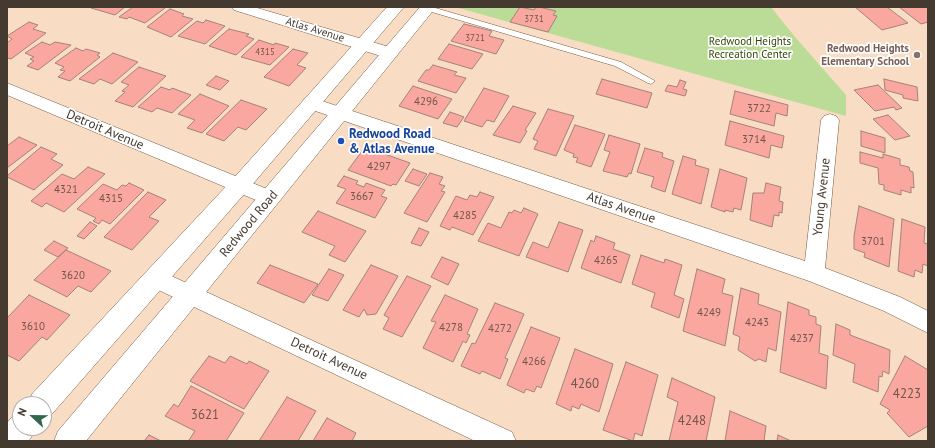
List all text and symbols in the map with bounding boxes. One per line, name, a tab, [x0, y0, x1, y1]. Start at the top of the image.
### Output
house number: 3731	[524, 14, 544, 24]
street label: Atlas Avenue	[284, 15, 346, 45]
house number: 3721	[465, 33, 485, 43]
park label: Redwood Heights Recreation Center	[708, 35, 792, 61]
place label: Redwood Heights Elementary School	[821, 42, 909, 68]
house number: 4315	[255, 47, 275, 57]
marker: Redwood Heights Elementary School	[912, 50, 922, 60]
house number: 4296	[414, 95, 438, 109]
house number: 3722	[747, 102, 771, 116]
street label: Detroit Avenue	[64, 107, 146, 153]
place label: Redwood Road & Atlas Avenue	[349, 126, 435, 157]
house number: 3714	[742, 133, 766, 147]
marker: Redwood Road & Atlas Avenue	[336, 136, 346, 146]
street label: Young Avenue	[810, 157, 834, 237]
house number: 4297	[367, 160, 391, 174]
house number: 4321	[54, 183, 78, 197]
street label: Redwood Road	[217, 188, 281, 260]
street label: Atlas Avenue	[585, 189, 657, 227]
house number: 3667	[350, 190, 374, 204]
house number: 4315	[99, 192, 123, 206]
house number: 4285	[453, 209, 477, 223]
house number: 3701	[861, 235, 885, 249]
house number: 4265	[594, 254, 618, 268]
house number: 3620	[61, 269, 85, 283]
house number: 4249	[697, 306, 721, 320]
house number: 4243	[745, 316, 769, 330]
house number: 3610	[21, 320, 45, 334]
house number: 4278	[439, 321, 463, 335]
house number: 4272	[488, 322, 512, 336]
house number: 4237	[790, 332, 814, 346]
street label: Detroit Avenue	[288, 334, 370, 384]
house number: 4266	[522, 355, 546, 369]
house number: 4260	[571, 376, 599, 392]
house number: 4223	[893, 386, 921, 402]
north arrow	[12, 396, 52, 436]
text: N	[14, 406, 30, 418]
house number: 3621	[191, 407, 219, 423]
house number: 4248	[678, 413, 706, 429]

